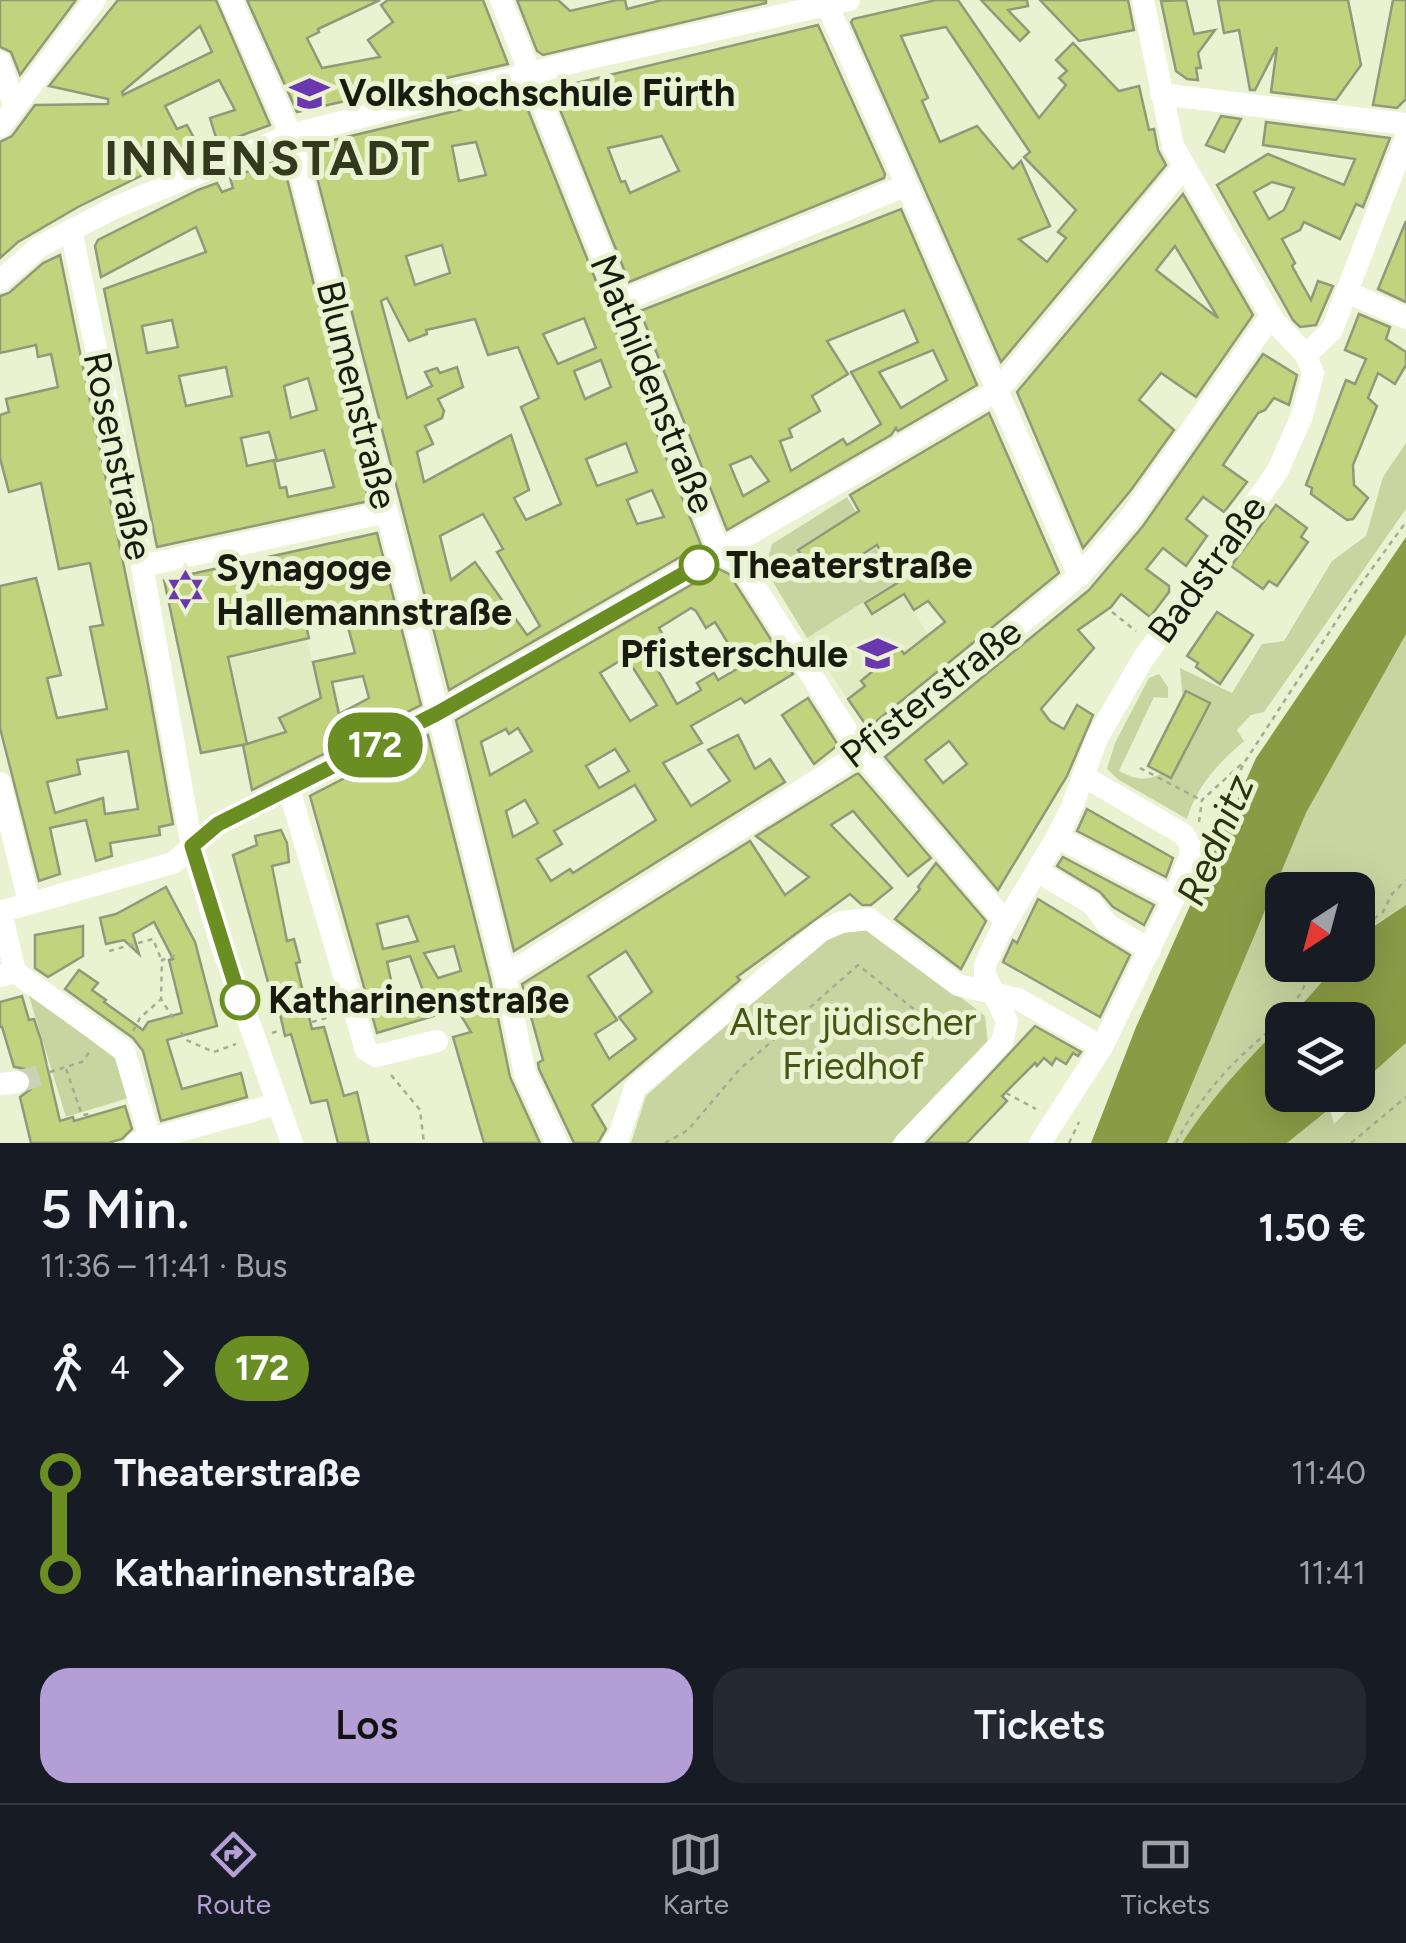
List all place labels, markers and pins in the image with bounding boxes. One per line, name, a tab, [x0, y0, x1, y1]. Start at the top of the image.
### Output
place label: Volkshochschule Fürth	[339, 70, 735, 116]
school or university icon: Volkshochschule Fürth	[288, 72, 330, 114]
place label: Theaterstraße	[726, 542, 973, 588]
place label: Synagoge Hallemannstraße	[216, 545, 512, 635]
marker: Theaterstraße	[680, 546, 718, 584]
synagogue icon: Synagoge Hallemannstraße	[165, 569, 207, 611]
place label: Pfisterschule	[620, 631, 848, 677]
school or university icon: Pfisterschule	[857, 633, 899, 675]
place label: Katharinenstraße	[268, 977, 569, 1023]
marker: Katharinenstraße	[221, 981, 259, 1019]

